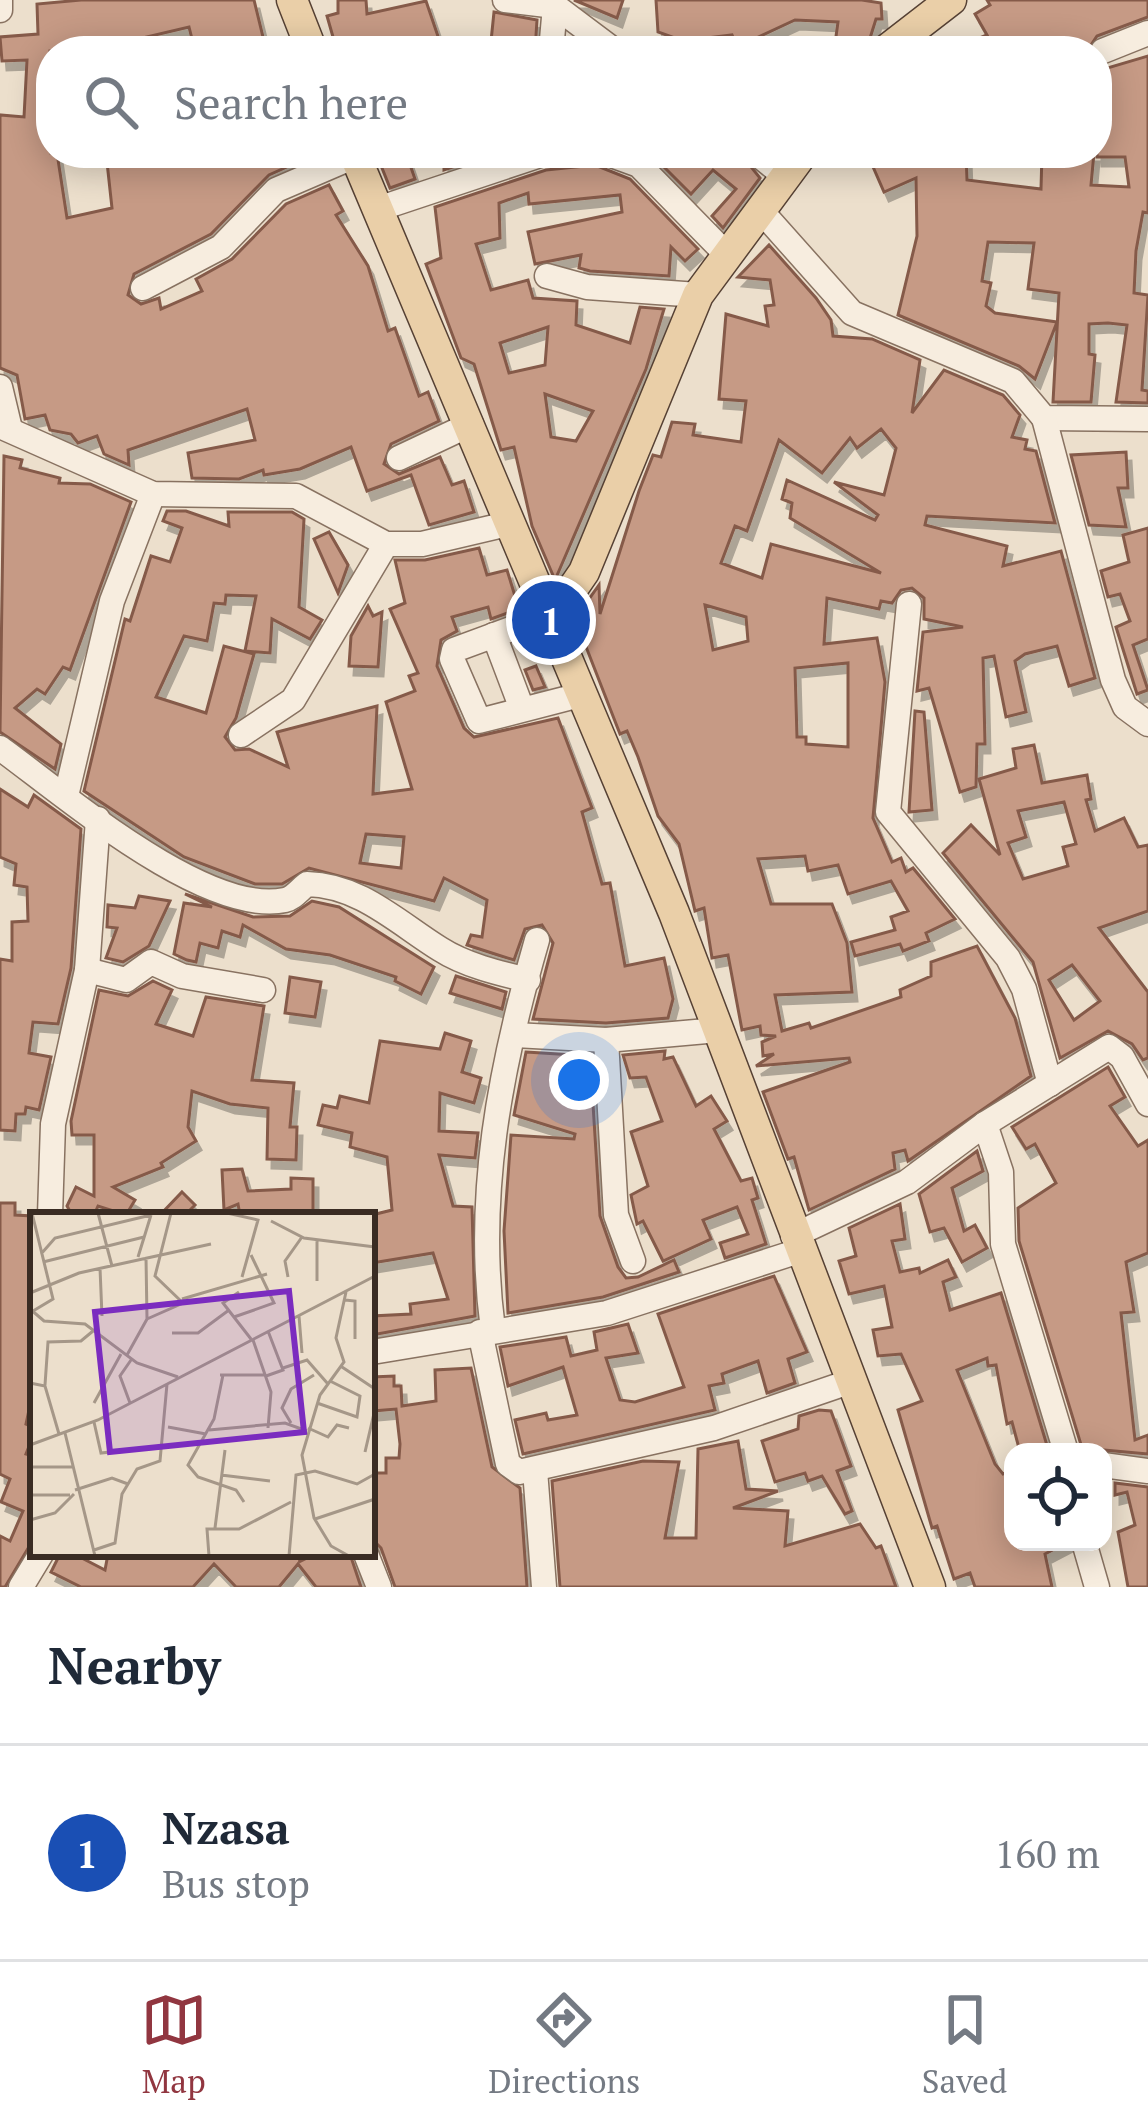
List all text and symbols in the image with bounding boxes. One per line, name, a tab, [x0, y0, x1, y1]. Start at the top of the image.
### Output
search box	[36, 36, 1112, 168]
icon: search	[78, 69, 144, 135]
text: Search here	[174, 72, 408, 132]
pin: 1	[512, 575, 590, 665]
your location	[549, 1050, 609, 1110]
inset map	[30, 1212, 375, 1557]
map controls	[1004, 1443, 1112, 1551]
button: locate	[1004, 1443, 1112, 1551]
text: Nearby	[48, 1631, 221, 1699]
text: Nzasa	[162, 1797, 290, 1857]
text: 1	[76, 1827, 98, 1879]
text: 160 m	[995, 1827, 1100, 1879]
text: Bus stop	[162, 1857, 310, 1909]
tab: Map	[141, 1987, 207, 2102]
tab: Directions	[488, 1987, 640, 2102]
tab: Saved	[922, 1987, 1007, 2102]

